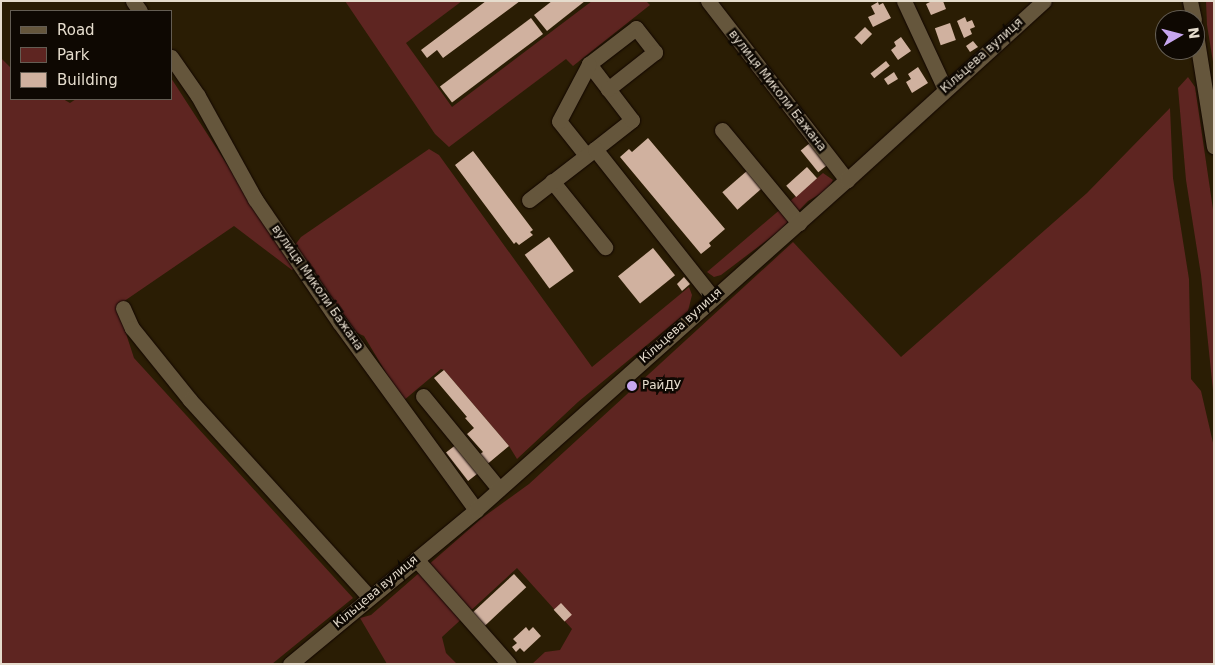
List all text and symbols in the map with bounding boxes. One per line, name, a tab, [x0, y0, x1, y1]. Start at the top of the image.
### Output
legend	[10, 10, 172, 100]
north arrow	[1155, 10, 1205, 60]
street label: Кільцева вулиця	[938, 15, 1026, 97]
text: Road	[57, 21, 95, 39]
text: N	[1185, 26, 1203, 40]
street label: вулиця Миколи Бажана	[725, 28, 829, 154]
text: Park	[57, 46, 89, 64]
text: Building	[57, 71, 118, 89]
street label: вулиця Миколи Бажана	[268, 223, 366, 353]
street label: Кільцева вулиця	[637, 285, 725, 367]
place label: РайДУ	[642, 379, 681, 393]
marker: РайДУ	[626, 380, 638, 392]
street label: Кільцева вулиця	[331, 553, 421, 631]

